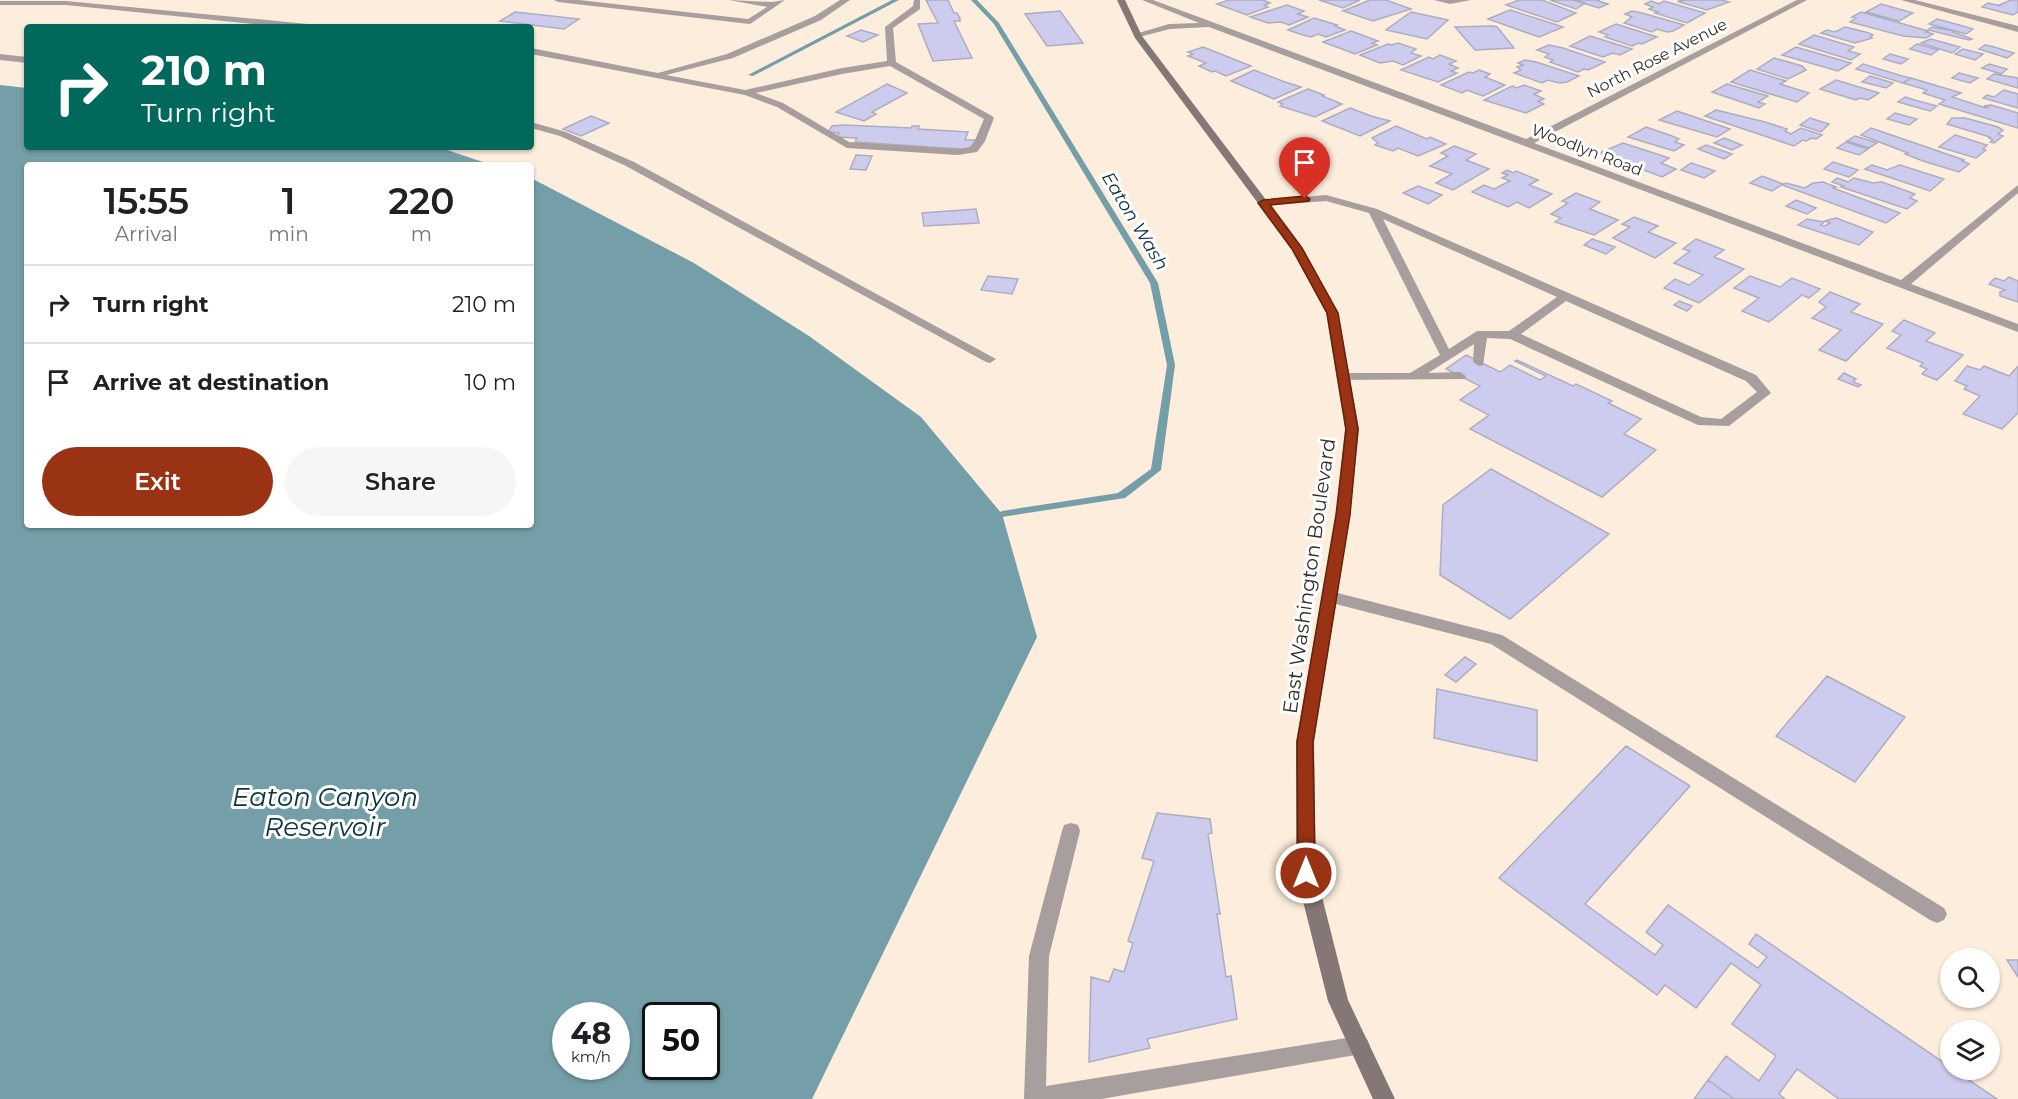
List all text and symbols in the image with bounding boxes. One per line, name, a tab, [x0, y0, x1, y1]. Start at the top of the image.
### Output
street label: North Rose Avenue	[1584, 14, 1730, 102]
text: 210 m	[141, 44, 267, 96]
icon: right	[42, 48, 120, 126]
text: Turn right	[141, 96, 276, 129]
street label: Woodlyn Road	[1529, 120, 1645, 180]
pin	[1279, 137, 1330, 199]
icon: arrive	[1288, 146, 1321, 179]
water label: Eaton Wash	[1097, 168, 1173, 274]
text: 15:55	[104, 179, 189, 223]
text: 1	[282, 179, 295, 223]
text: 220	[388, 179, 454, 223]
text: Arrival	[115, 222, 178, 246]
text: min	[269, 222, 309, 246]
text: m	[411, 222, 432, 246]
icon: right	[42, 288, 75, 321]
text: Turn right	[93, 291, 208, 318]
text: 210 m	[452, 291, 516, 318]
icon: arrive	[42, 366, 75, 399]
text: Arrive at destination	[93, 369, 329, 396]
text: 10 m	[464, 369, 516, 396]
street label: East Washington Boulevard	[1278, 437, 1340, 715]
button: Exit	[42, 447, 273, 516]
button: Share	[285, 447, 516, 516]
water label: Eaton Canyon Reservoir	[232, 781, 418, 843]
position arrow	[1274, 841, 1338, 905]
map controls	[1940, 948, 2000, 1080]
button: search	[1940, 948, 2000, 1008]
speed limit sign: 50	[642, 1002, 720, 1080]
text: 48	[571, 1015, 611, 1052]
button: layers	[1940, 1020, 2000, 1080]
text: km/h	[571, 1047, 611, 1066]

